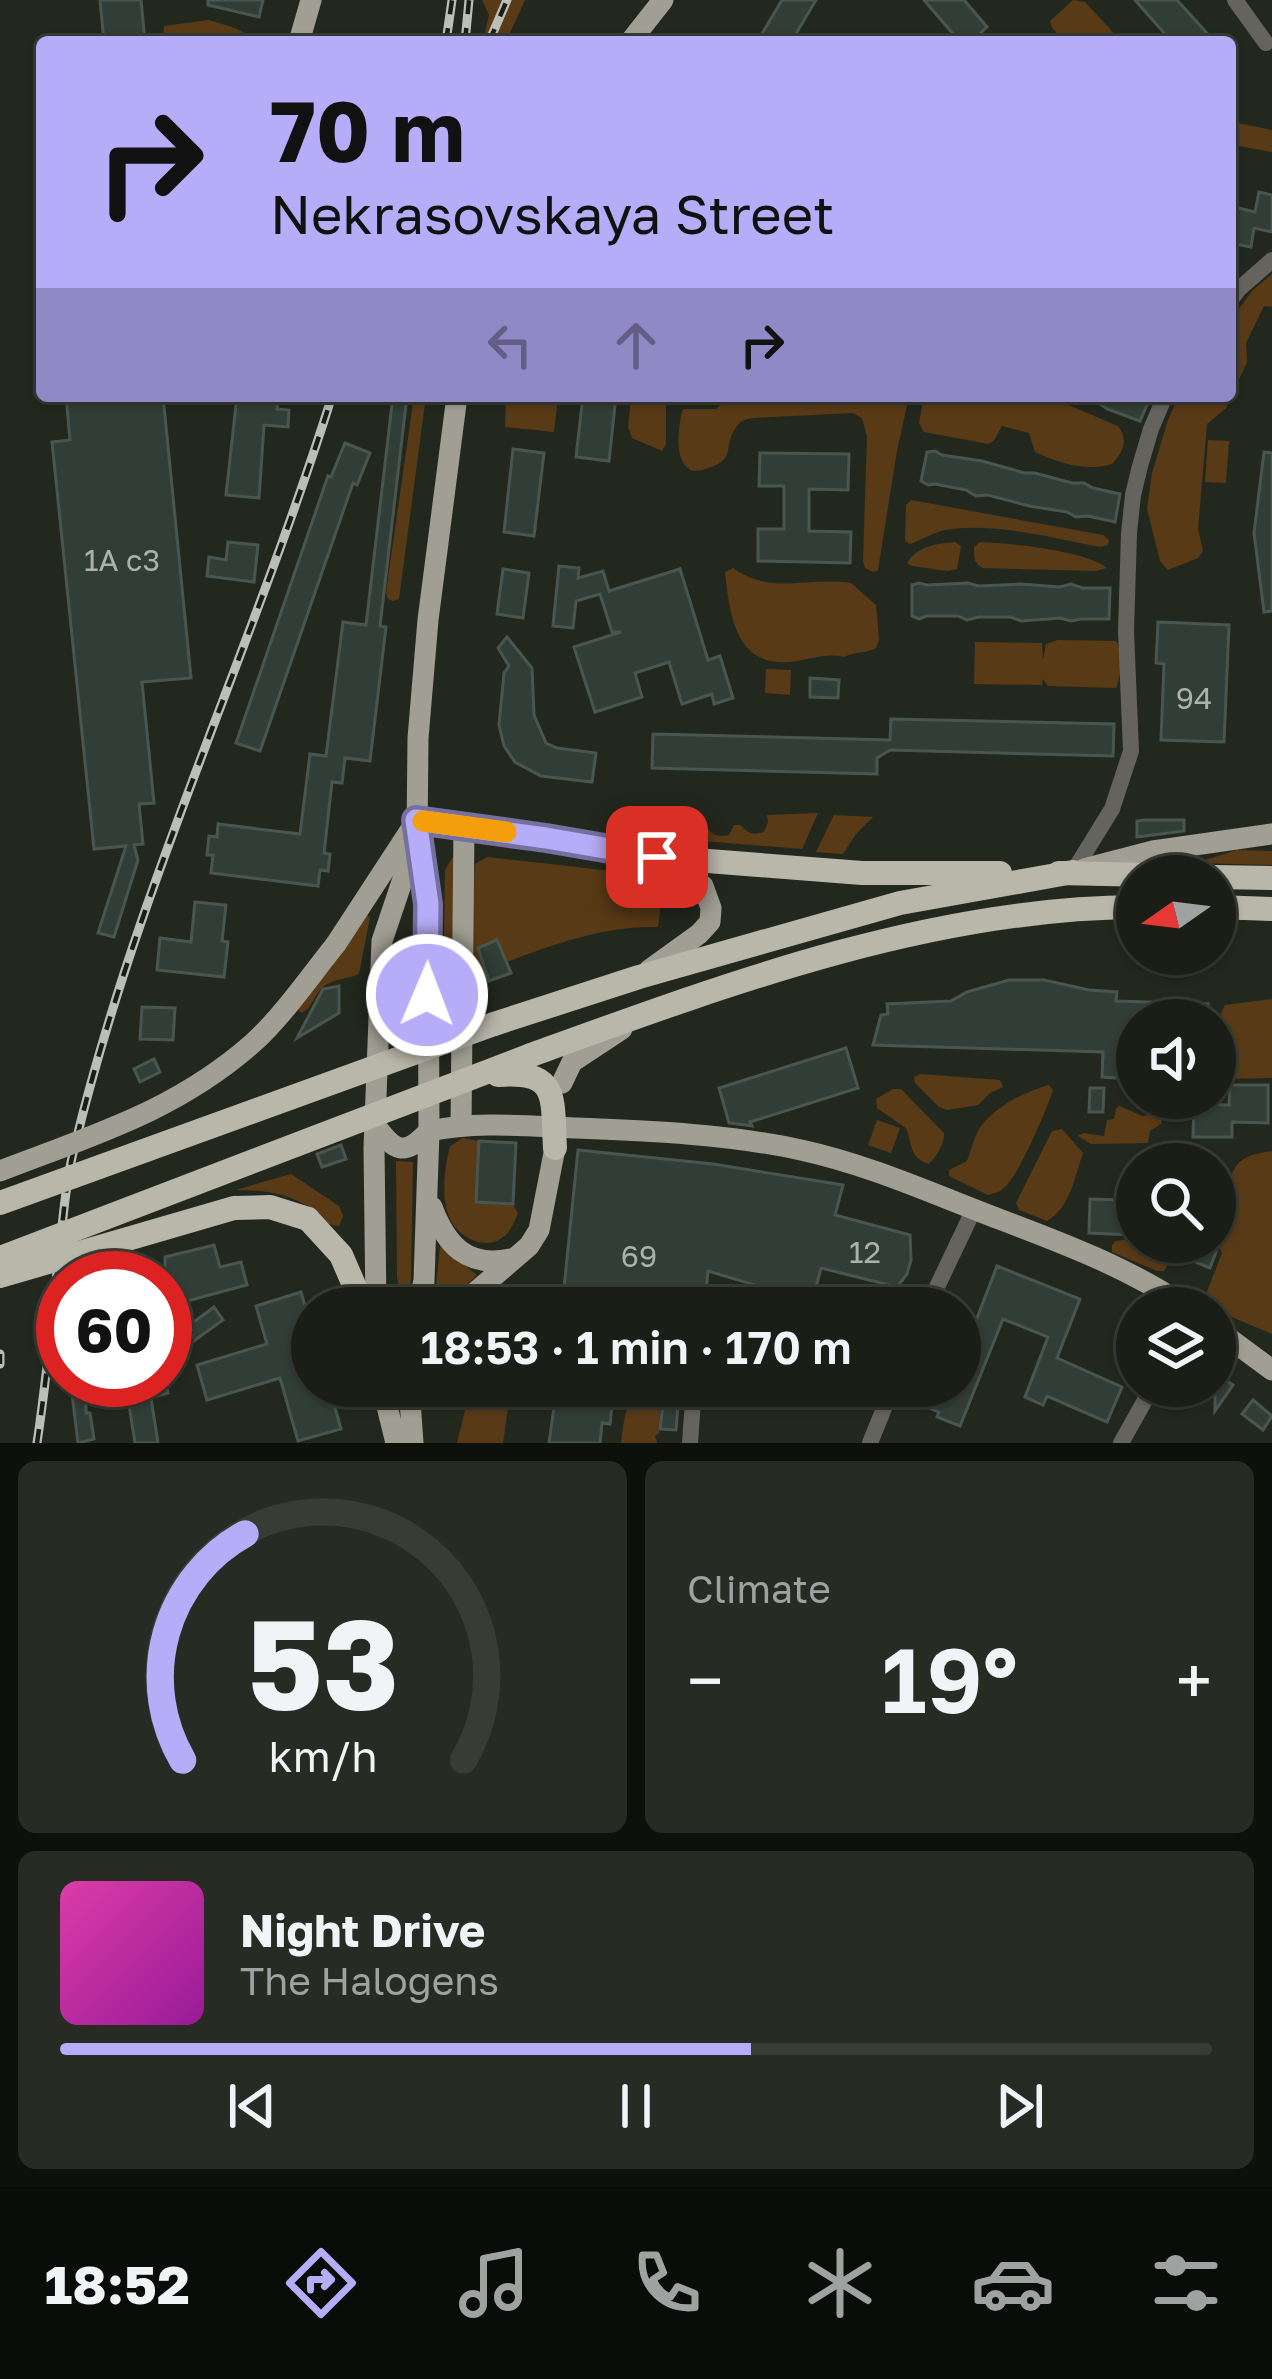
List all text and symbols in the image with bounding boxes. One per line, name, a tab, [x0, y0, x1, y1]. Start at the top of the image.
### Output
text: 70 m	[270, 80, 465, 180]
icon: right	[72, 84, 228, 240]
text: Nekrasovskaya Street	[270, 181, 835, 246]
icon: left	[477, 312, 543, 378]
icon: ahead	[603, 312, 669, 378]
icon: right	[729, 312, 795, 378]
house number: 1А с3	[84, 542, 160, 578]
house number: 94	[1176, 680, 1212, 716]
pin	[606, 806, 708, 908]
icon: arrive	[624, 824, 690, 890]
north arrow	[1116, 855, 1236, 975]
map controls	[1116, 855, 1236, 1407]
position arrow	[364, 932, 490, 1058]
button: sound	[1116, 999, 1236, 1119]
button: search	[1116, 1143, 1236, 1263]
house number: 12	[849, 1234, 881, 1270]
house number: 69	[621, 1238, 657, 1274]
speed limit sign: 60	[36, 1251, 192, 1407]
button: layers	[1116, 1287, 1236, 1407]
text: 18:53 · 1 min · 170 m	[420, 1320, 852, 1374]
text: Climate	[687, 1565, 831, 1612]
text: 53	[246, 1587, 399, 1736]
text: 19°	[881, 1625, 1018, 1733]
text: −	[687, 1640, 723, 1720]
text: +	[1176, 1640, 1212, 1720]
text: km/h	[268, 1730, 377, 1781]
text: Night Drive	[240, 1903, 485, 1957]
text: The Halogens	[240, 1957, 499, 2004]
icon: previous	[219, 2073, 285, 2139]
icon: pause	[603, 2073, 669, 2139]
icon: next	[987, 2073, 1053, 2139]
icon: directions	[279, 2241, 363, 2325]
icon: music	[452, 2241, 536, 2325]
icon: phone	[625, 2241, 709, 2325]
icon: climate	[798, 2241, 882, 2325]
icon: car	[971, 2241, 1055, 2325]
icon: filters	[1144, 2241, 1228, 2325]
text: 18:52	[44, 2251, 190, 2316]

